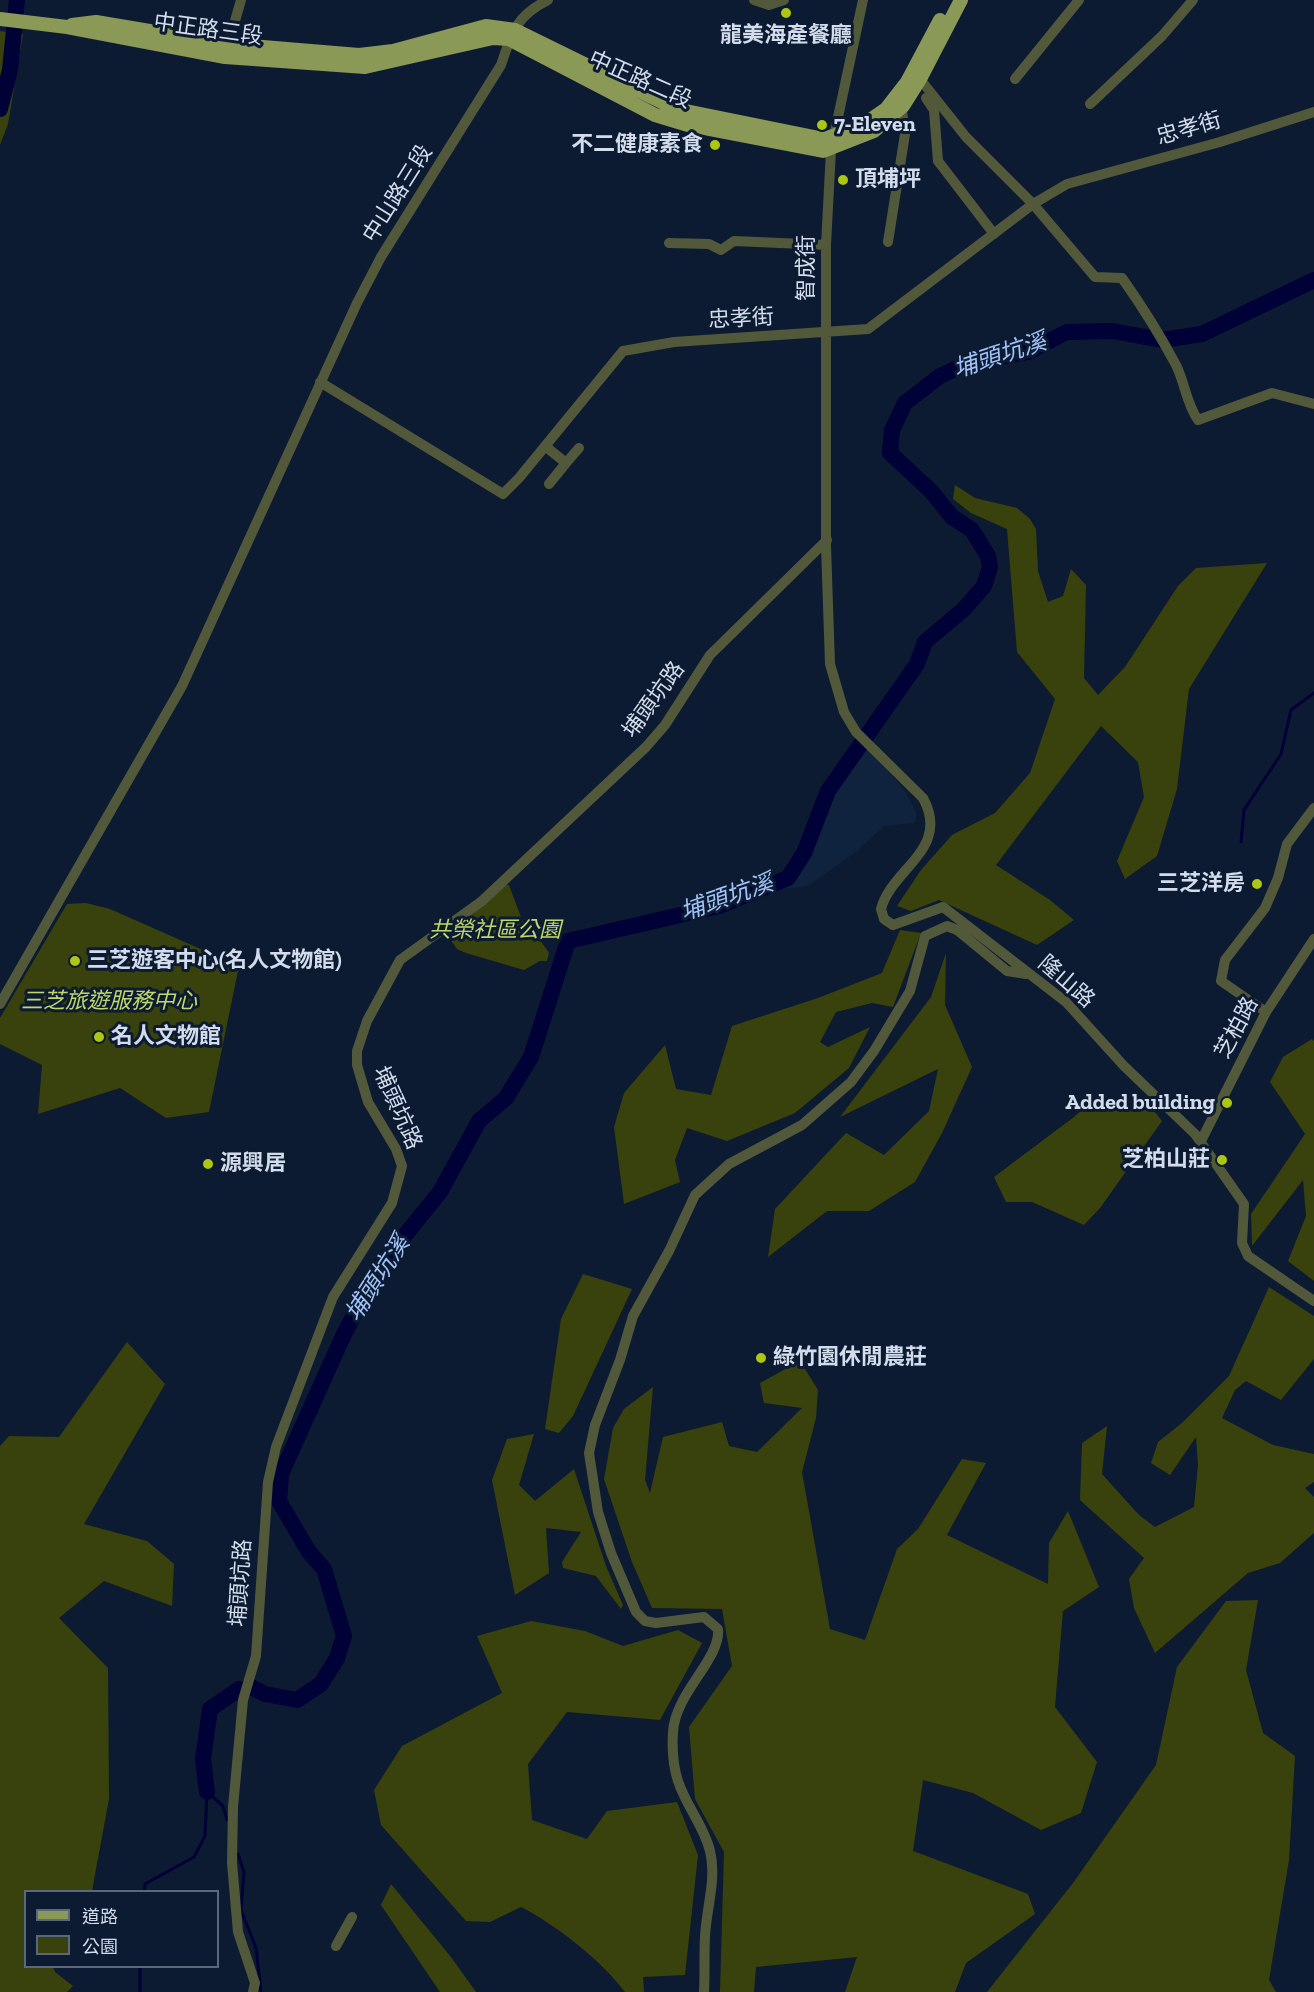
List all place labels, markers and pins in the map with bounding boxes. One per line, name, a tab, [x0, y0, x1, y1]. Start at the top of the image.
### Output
marker: 龍美海產餐廳	[779, 6, 793, 20]
place label: 龍美海產餐廳	[720, 23, 852, 49]
place label: 7-Eleven	[834, 112, 916, 138]
marker: 7-Eleven	[815, 118, 829, 132]
place label: 不二健康素食	[571, 132, 703, 158]
marker: 不二健康素食	[708, 138, 722, 152]
place label: 頂埔坪	[855, 167, 921, 193]
marker: 頂埔坪	[836, 173, 850, 187]
place label: 三芝洋房	[1157, 871, 1245, 897]
marker: 三芝洋房	[1250, 877, 1264, 891]
place label: 三芝遊客中心(名人文物館)	[87, 948, 342, 974]
marker: 三芝遊客中心(名人文物館)	[68, 954, 82, 968]
place label: 名人文物館	[111, 1024, 221, 1050]
marker: 名人文物館	[92, 1030, 106, 1044]
place label: Added building	[1065, 1090, 1215, 1116]
marker: Added building	[1220, 1096, 1234, 1110]
place label: 芝柏山莊	[1122, 1147, 1210, 1173]
place label: 源興居	[220, 1151, 286, 1177]
marker: 芝柏山莊	[1215, 1153, 1229, 1167]
marker: 源興居	[201, 1157, 215, 1171]
place label: 綠竹園休閒農莊	[773, 1345, 927, 1371]
marker: 綠竹園休閒農莊	[754, 1351, 768, 1365]

